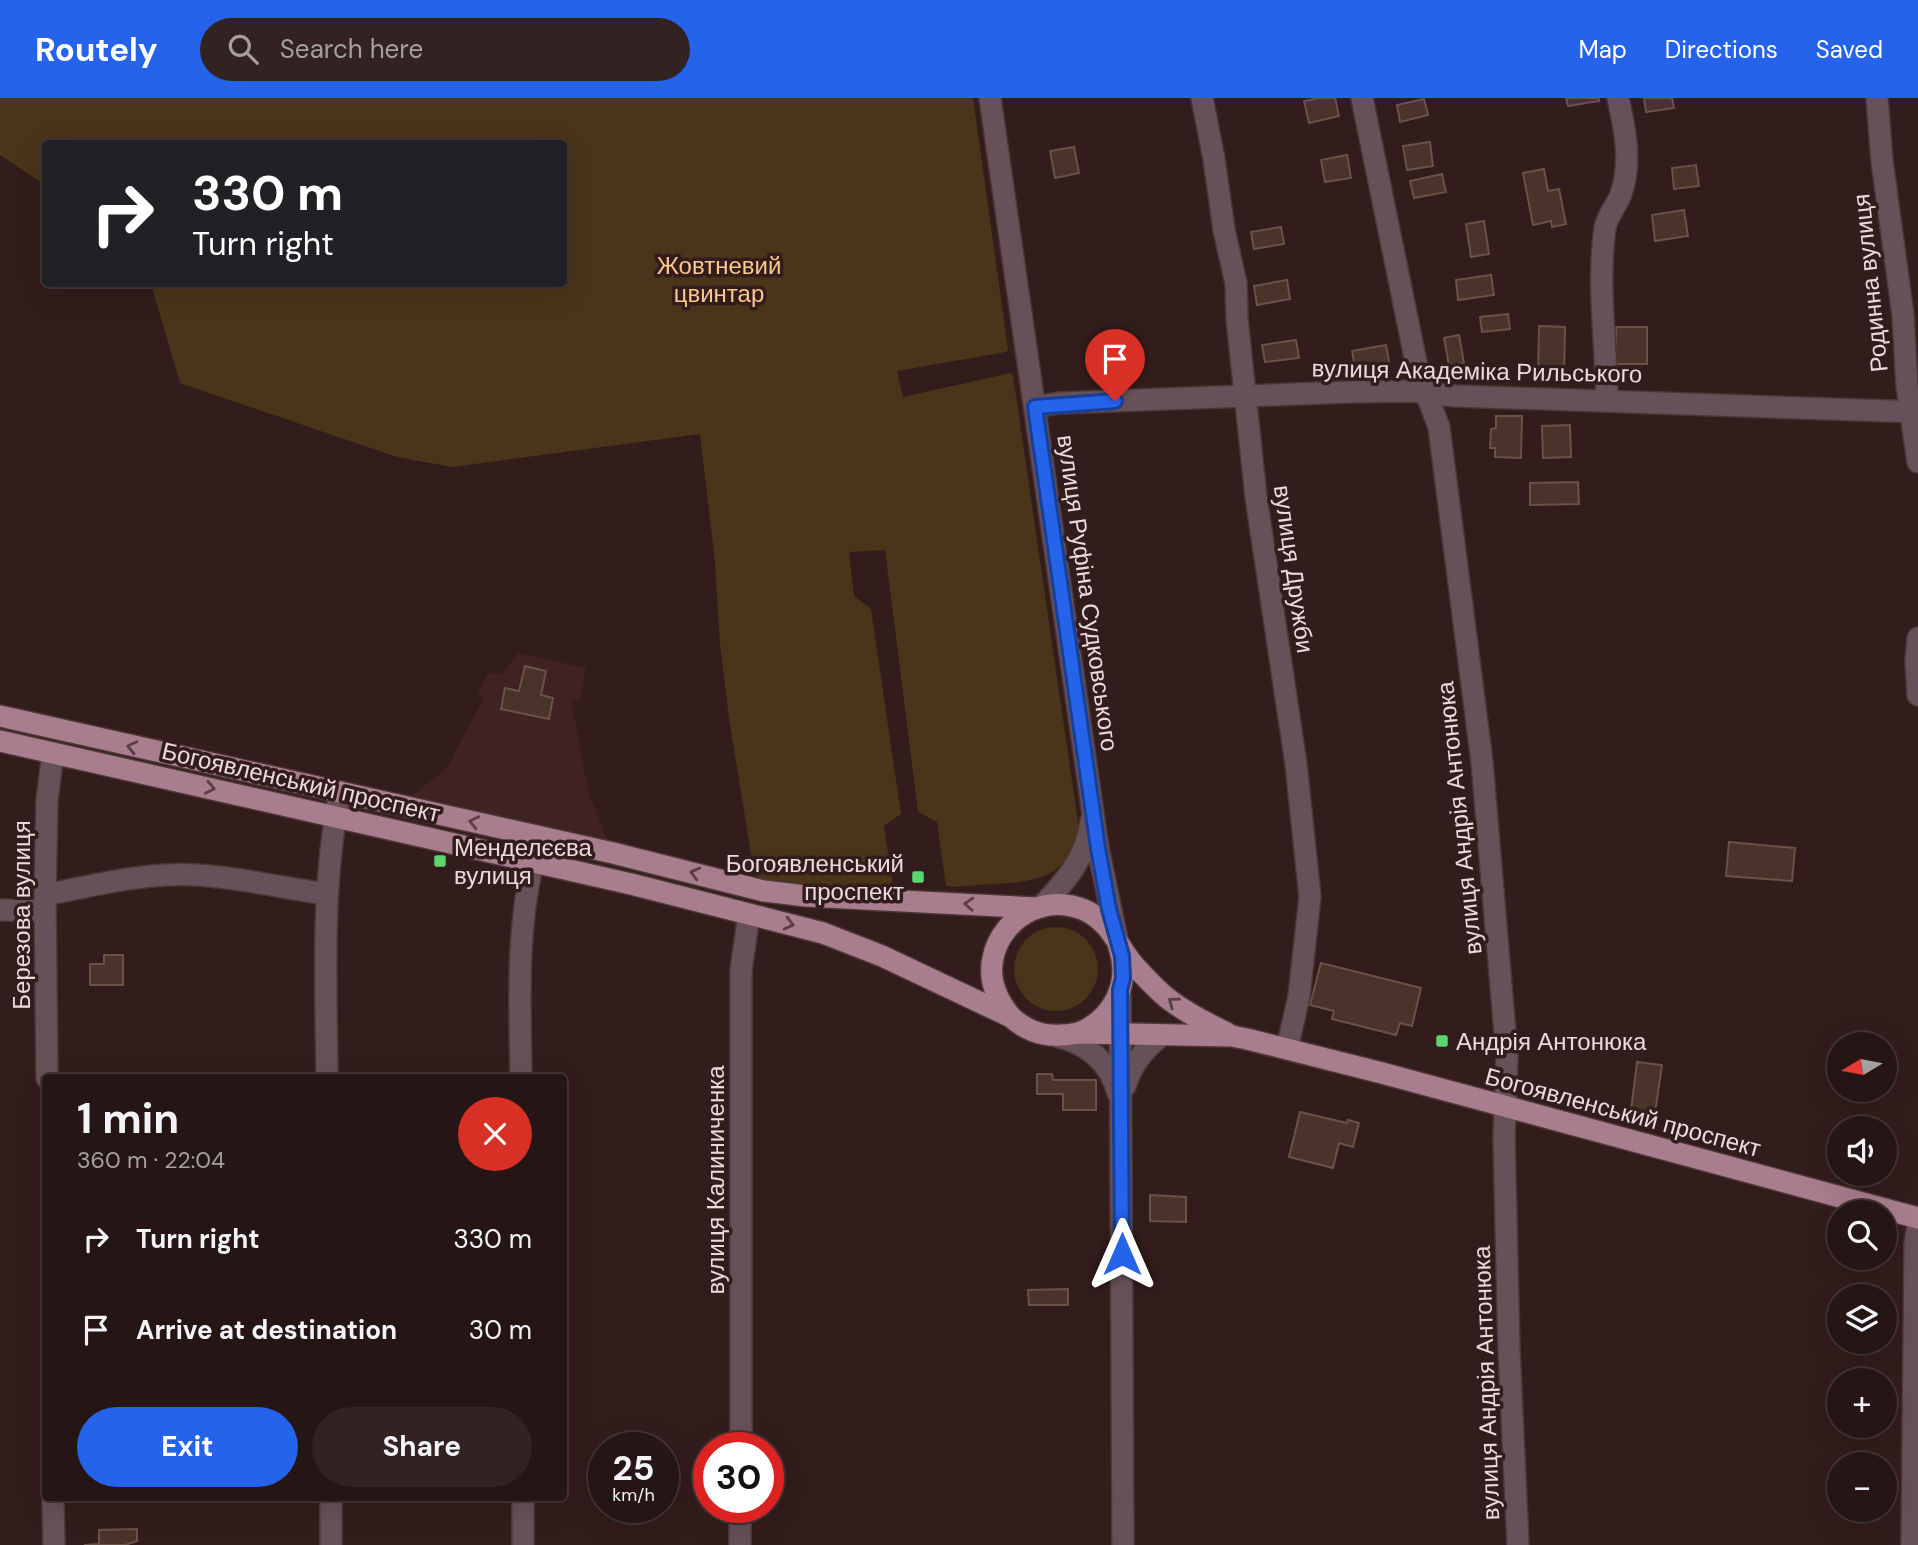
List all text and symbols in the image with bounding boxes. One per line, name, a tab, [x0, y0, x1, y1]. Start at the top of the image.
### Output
search box	[200, 18, 690, 81]
text: Routely	[35, 28, 158, 71]
icon: search	[224, 30, 262, 68]
text: Search here	[280, 32, 423, 66]
text: Map	[1579, 34, 1627, 65]
text: Directions	[1665, 34, 1778, 65]
text: Saved	[1816, 34, 1883, 65]
text: 330 m	[192, 161, 343, 225]
icon: right	[77, 168, 168, 259]
street label: Родинна вулиця	[1845, 192, 1895, 374]
text: Turn right	[192, 223, 334, 265]
park label: Жовтневий цвинтар	[657, 250, 781, 309]
pin	[1085, 329, 1145, 401]
icon: arrive	[1096, 340, 1134, 378]
street label: вулиця Академіка Рильського	[1311, 353, 1643, 389]
street label: вулиця Руфіна Судковського	[1050, 433, 1126, 753]
street label: вулиця Дружби	[1267, 483, 1321, 655]
street label: вулиця Андрія Антонюка	[1429, 679, 1489, 956]
street label: Богоявленський проспект	[159, 735, 443, 829]
one-way arrow	[126, 740, 138, 755]
one-way arrow	[204, 780, 216, 795]
one-way arrow	[468, 816, 480, 831]
street label: Березова вулиця	[6, 820, 37, 1010]
place label: Менделєєва вулиця	[454, 832, 592, 891]
place label: Богоявленський проспект	[726, 848, 904, 907]
marker: Менделєєва вулиця	[432, 853, 448, 869]
one-way arrow	[690, 867, 702, 882]
marker: Богоявленський проспект	[910, 869, 926, 885]
one-way arrow	[964, 896, 975, 911]
one-way arrow	[783, 916, 795, 930]
one-way arrow	[1168, 997, 1181, 1010]
place label: Андрія Антонюка	[1456, 1026, 1647, 1057]
north arrow	[1827, 1032, 1897, 1102]
map controls	[1827, 1032, 1897, 1522]
marker: Андрія Антонюка	[1434, 1033, 1450, 1049]
street label: Богоявленський проспект	[1482, 1060, 1764, 1164]
street label: вулиця Калиниченка	[700, 1065, 731, 1295]
text: 1 min	[77, 1091, 179, 1146]
button: close	[458, 1097, 532, 1171]
button: sound	[1827, 1116, 1897, 1186]
text: 360 m · 22:04	[77, 1145, 225, 1175]
button: search	[1827, 1200, 1897, 1270]
position arrow	[1085, 1217, 1159, 1291]
icon: right	[77, 1220, 115, 1258]
text: Turn right	[136, 1222, 260, 1256]
text: 330 m	[453, 1222, 532, 1256]
street label: вулиця Андрія Антонюка	[1466, 1245, 1506, 1521]
button: layers	[1827, 1284, 1897, 1354]
icon: arrive	[77, 1311, 115, 1349]
text: Arrive at destination	[136, 1313, 397, 1347]
text: 30 m	[469, 1313, 532, 1347]
button: +	[1827, 1368, 1897, 1438]
button: Exit	[77, 1407, 298, 1487]
button: Share	[312, 1407, 532, 1487]
speed limit sign: 30	[693, 1432, 784, 1523]
text: 25	[613, 1445, 654, 1491]
button: −	[1827, 1452, 1897, 1522]
text: km/h	[612, 1483, 655, 1507]

